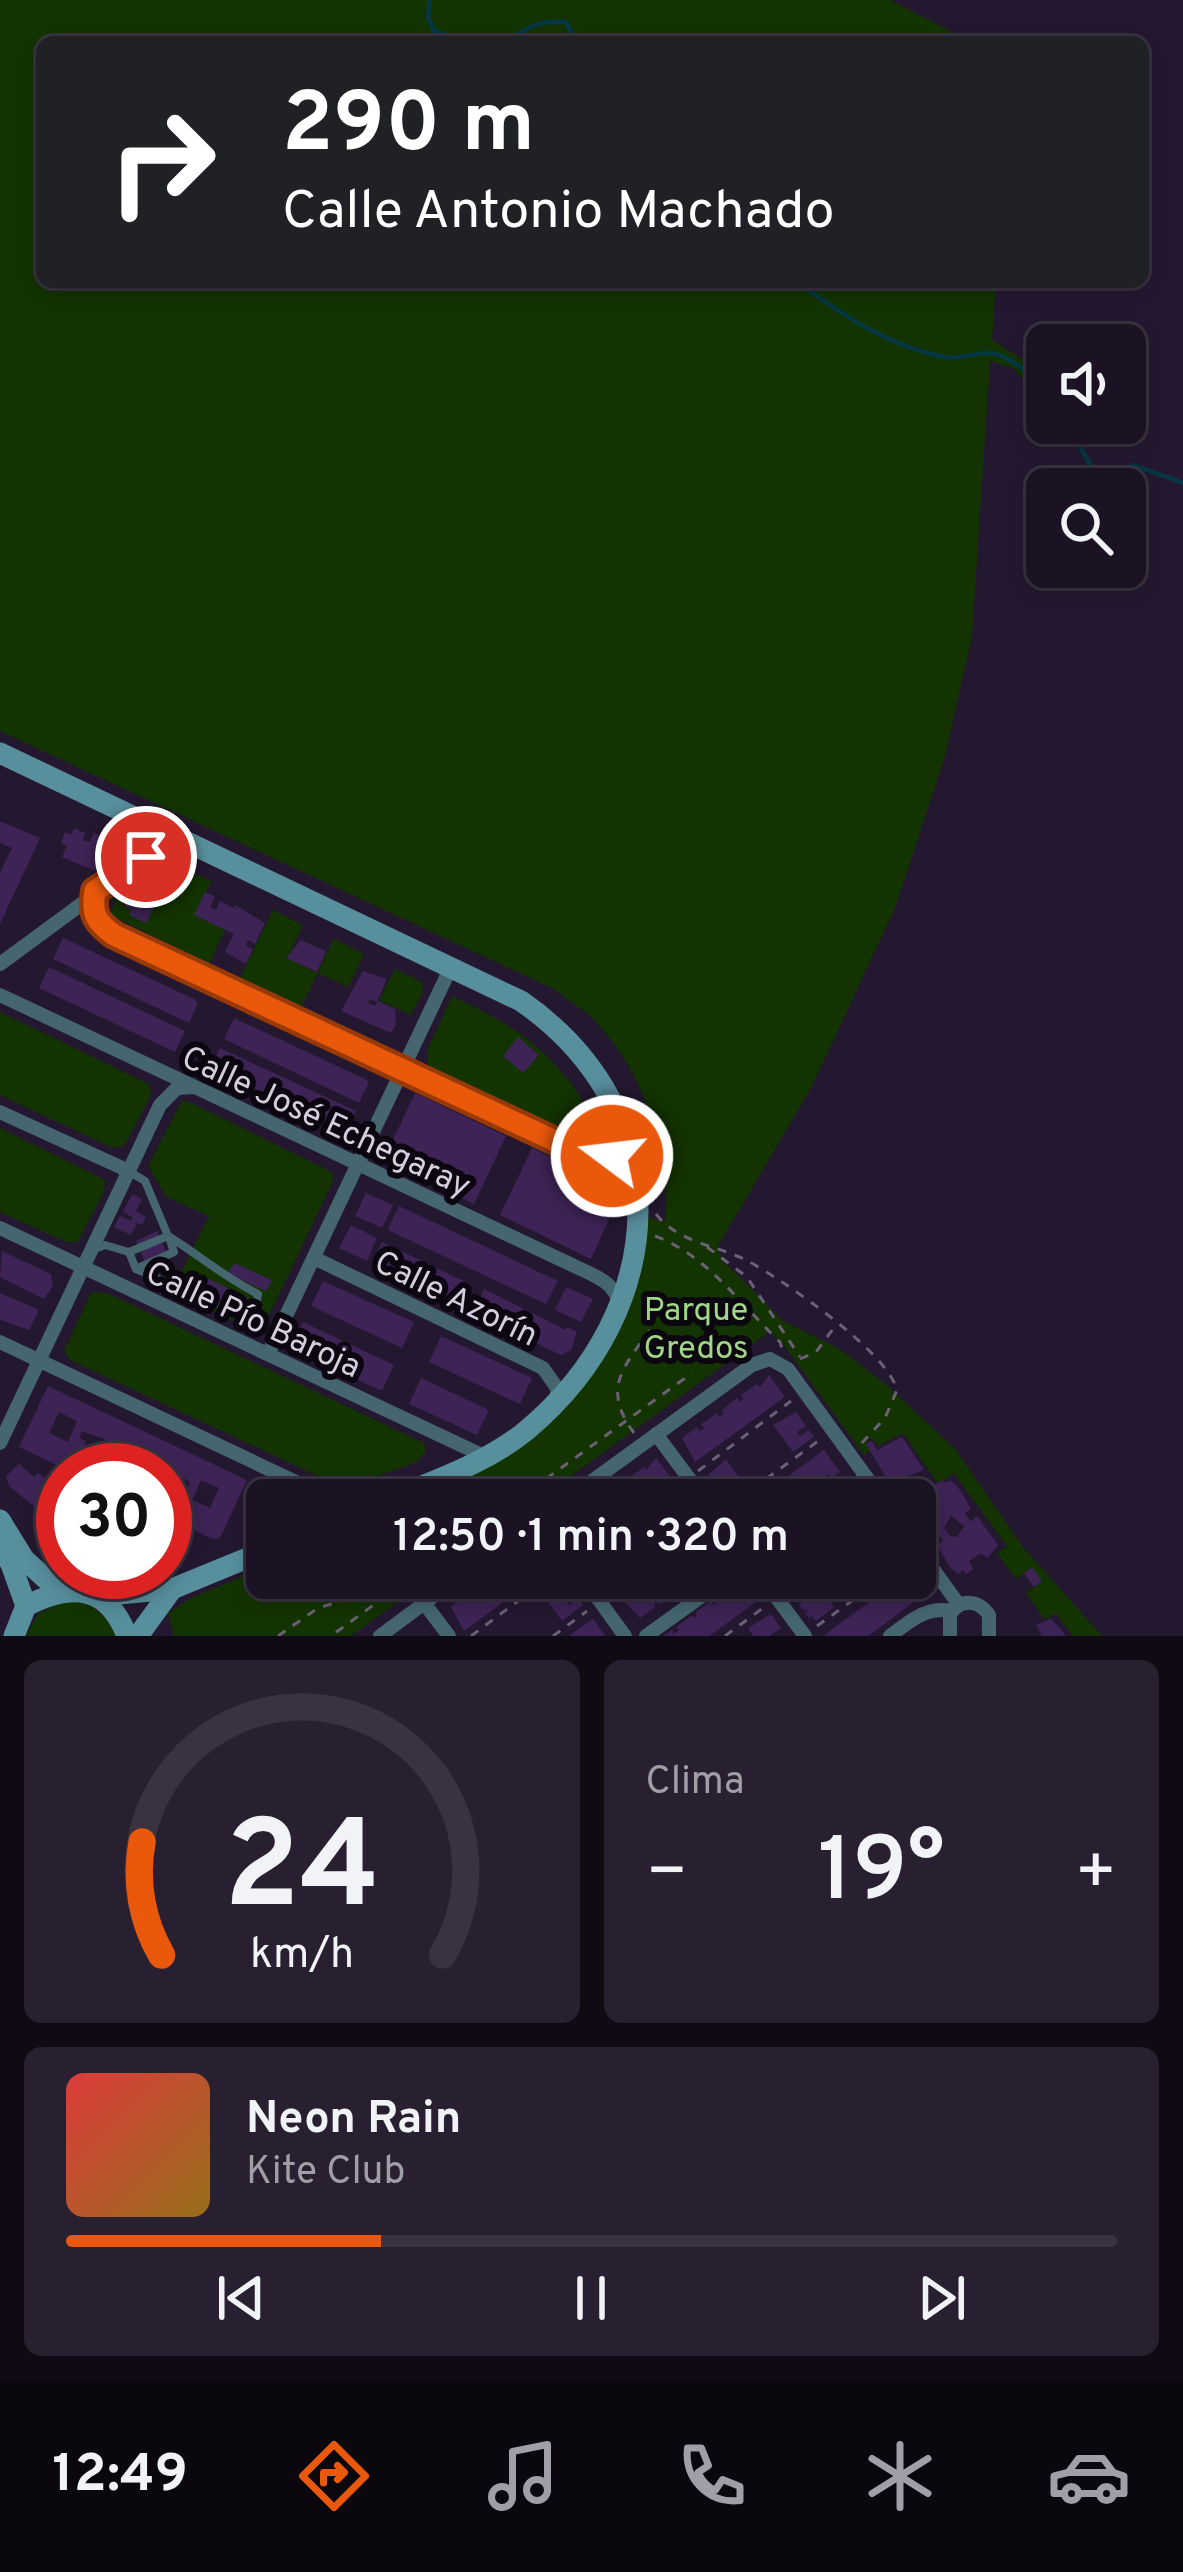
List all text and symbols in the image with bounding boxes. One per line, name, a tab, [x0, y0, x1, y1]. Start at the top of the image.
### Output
text: 290 m	[282, 75, 535, 181]
icon: right	[84, 84, 240, 240]
text: Calle Antonio Machado	[282, 179, 835, 248]
map controls	[1026, 324, 1146, 588]
button: sound	[1026, 324, 1146, 444]
button: search	[1026, 468, 1146, 588]
pin	[95, 806, 197, 908]
icon: arrive	[113, 824, 179, 890]
street label: Calle José Echegaray	[174, 1038, 477, 1209]
position arrow	[549, 1093, 675, 1219]
street label: Calle Azorín	[367, 1243, 544, 1358]
street label: Calle Pío Baroja	[138, 1253, 367, 1390]
park label: Parque Gredos	[643, 1291, 749, 1371]
speed limit sign: 30	[36, 1443, 192, 1599]
text: 12:50 · 1 min · 320 m	[393, 1510, 789, 1567]
text: Clima	[646, 1759, 745, 1808]
text: 24	[223, 1794, 380, 1952]
text: 19°	[818, 1819, 945, 1932]
text: −	[646, 1834, 688, 1917]
text: +	[1074, 1834, 1117, 1917]
text: km/h	[250, 1928, 354, 1982]
text: Neon Rain	[246, 2092, 462, 2149]
text: Kite Club	[246, 2149, 405, 2198]
icon: previous	[208, 2265, 274, 2331]
icon: pause	[558, 2265, 624, 2331]
icon: next	[909, 2265, 975, 2331]
icon: directions	[292, 2434, 376, 2518]
icon: music	[481, 2434, 565, 2518]
icon: phone	[670, 2434, 754, 2518]
icon: climate	[858, 2434, 942, 2518]
icon: car	[1047, 2434, 1131, 2518]
text: 12:49	[52, 2442, 188, 2511]

